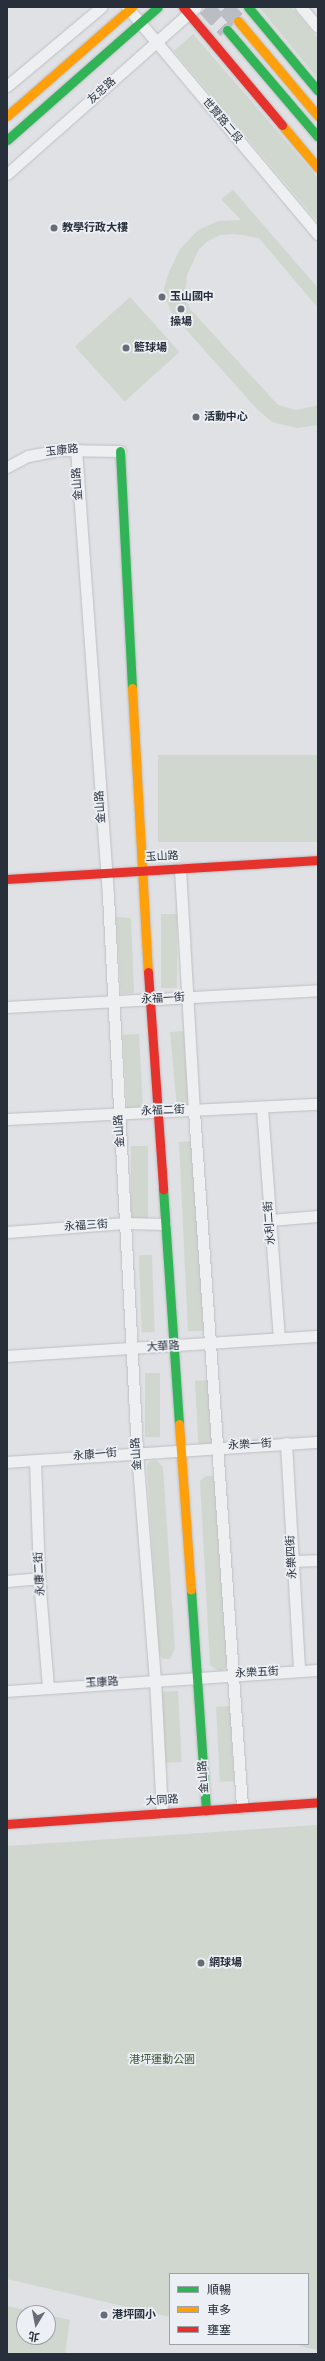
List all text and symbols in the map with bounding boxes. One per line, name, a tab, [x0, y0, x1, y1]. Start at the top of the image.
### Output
street label: 友忠路	[85, 75, 119, 107]
street label: 世賢路二段	[199, 96, 245, 146]
place label: 教學行政大樓	[62, 221, 128, 235]
marker: 教學行政大樓	[49, 223, 59, 233]
place label: 玉山國中	[170, 290, 214, 304]
marker: 玉山國中	[157, 292, 167, 302]
marker: 操場	[176, 304, 186, 314]
place label: 操場	[170, 315, 192, 329]
place label: 籃球場	[134, 341, 167, 355]
marker: 籃球場	[121, 343, 131, 353]
place label: 活動中心	[204, 410, 248, 424]
marker: 活動中心	[191, 412, 201, 422]
street label: 玉康路	[45, 443, 79, 459]
street label: 金山路	[70, 467, 86, 501]
street label: 金山路	[93, 790, 109, 824]
street label: 玉山路	[145, 850, 179, 864]
street label: 永福一街	[141, 991, 185, 1007]
street label: 永福二街	[141, 1104, 185, 1118]
street label: 金山路	[112, 1114, 128, 1148]
street label: 水利二街	[262, 1201, 278, 1245]
street label: 永福三街	[64, 1218, 108, 1234]
street label: 大華路	[146, 1340, 180, 1354]
street label: 金山路	[129, 1437, 145, 1471]
street label: 永樂一街	[228, 1437, 272, 1453]
street label: 永康一街	[73, 1447, 117, 1463]
street label: 永樂四街	[284, 1535, 300, 1579]
street label: 永康二街	[32, 1552, 48, 1596]
street label: 永樂五街	[235, 1665, 279, 1681]
street label: 玉康路	[85, 1675, 119, 1691]
street label: 金山路	[196, 1760, 212, 1794]
street label: 大同路	[145, 1793, 179, 1809]
place label: 網球場	[209, 1956, 242, 1970]
marker: 網球場	[196, 1958, 206, 1968]
park label: 港坪運動公園	[129, 2053, 195, 2067]
legend	[169, 2273, 309, 2345]
text: 順暢	[207, 2283, 231, 2298]
text: 車多	[207, 2303, 231, 2318]
north arrow	[16, 2305, 56, 2345]
place label: 港坪國小	[112, 2308, 156, 2322]
marker: 港坪國小	[99, 2310, 109, 2320]
text: 壅塞	[207, 2323, 231, 2338]
text: 北	[27, 2329, 41, 2344]

